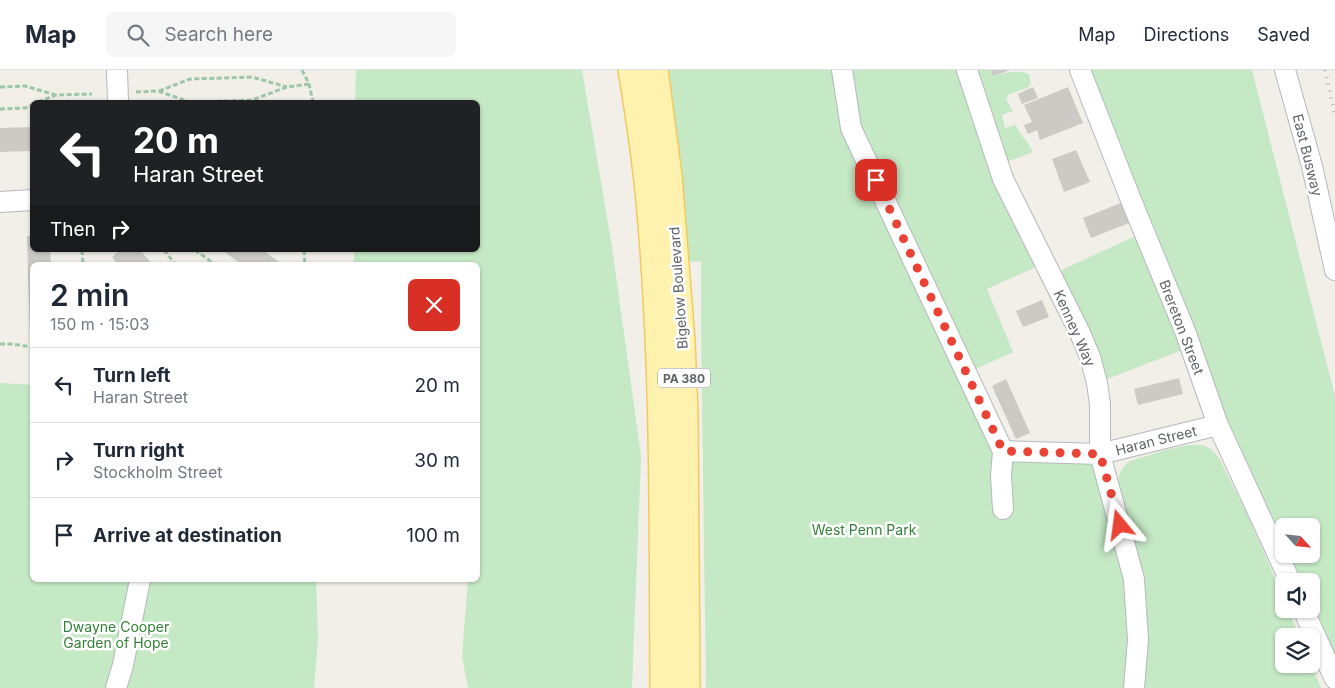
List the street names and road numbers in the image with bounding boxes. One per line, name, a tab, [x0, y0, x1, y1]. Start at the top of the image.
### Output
street label: East Busway	[1290, 112, 1326, 198]
street label: Bigelow Boulevard	[665, 226, 691, 350]
street label: Brereton Street	[1156, 277, 1208, 377]
street label: Kenney Way	[1051, 287, 1099, 369]
road number: PA 380	[658, 368, 710, 388]
street label: Haran Street	[1114, 422, 1199, 458]

